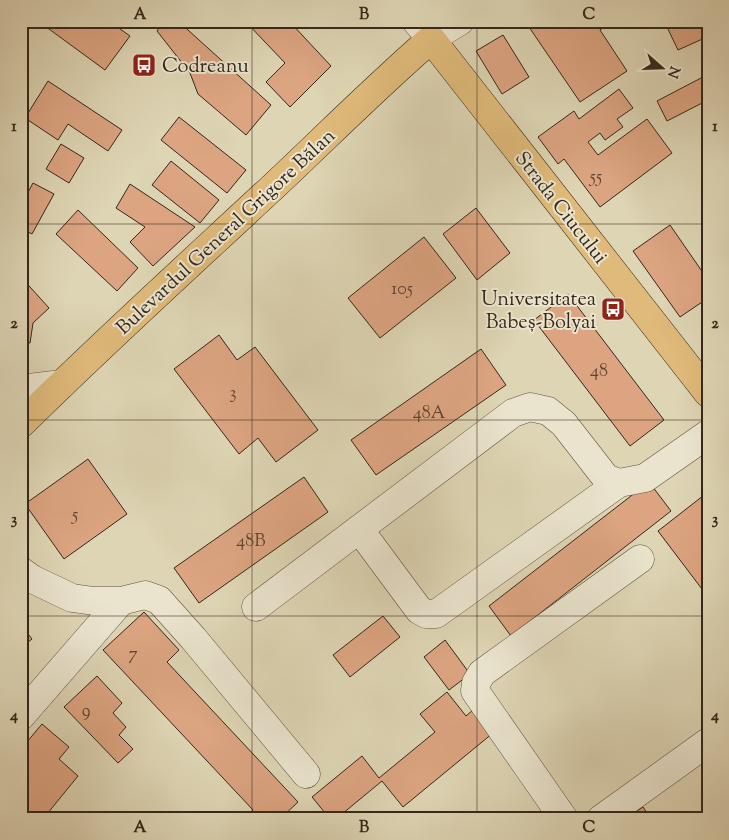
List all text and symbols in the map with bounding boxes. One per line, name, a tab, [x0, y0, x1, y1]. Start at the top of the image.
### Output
text: A	[134, 4, 147, 27]
text: B	[359, 4, 369, 27]
text: C	[583, 4, 596, 27]
north arrow	[636, 42, 686, 92]
bus stop icon: Codreanu	[131, 52, 157, 78]
place label: Codreanu	[162, 53, 249, 82]
text: N	[661, 63, 684, 80]
text: 1	[11, 116, 17, 139]
text: 1	[712, 116, 718, 139]
street label: Bulevardul General Grigore Bălan	[111, 123, 343, 343]
street label: Strada Ciucului	[507, 146, 614, 271]
house number: 55	[589, 165, 602, 191]
house number: 105	[391, 277, 413, 303]
place label: Universitatea Babeș-Bolyai	[481, 286, 596, 338]
bus stop icon: Universitatea Babeș-Bolyai	[600, 296, 626, 322]
text: 2	[10, 313, 18, 336]
text: 2	[711, 313, 719, 336]
house number: 48	[590, 359, 608, 385]
house number: 3	[229, 381, 237, 407]
house number: 48A	[413, 401, 446, 427]
house number: 5	[71, 503, 78, 529]
text: 3	[11, 509, 18, 532]
text: 3	[712, 509, 719, 532]
house number: 48B	[236, 529, 266, 555]
house number: 7	[128, 642, 138, 668]
house number: 9	[82, 699, 91, 725]
text: 4	[9, 705, 18, 728]
text: 4	[710, 705, 719, 728]
text: A	[134, 817, 147, 840]
text: B	[359, 817, 369, 840]
text: C	[583, 817, 596, 840]

